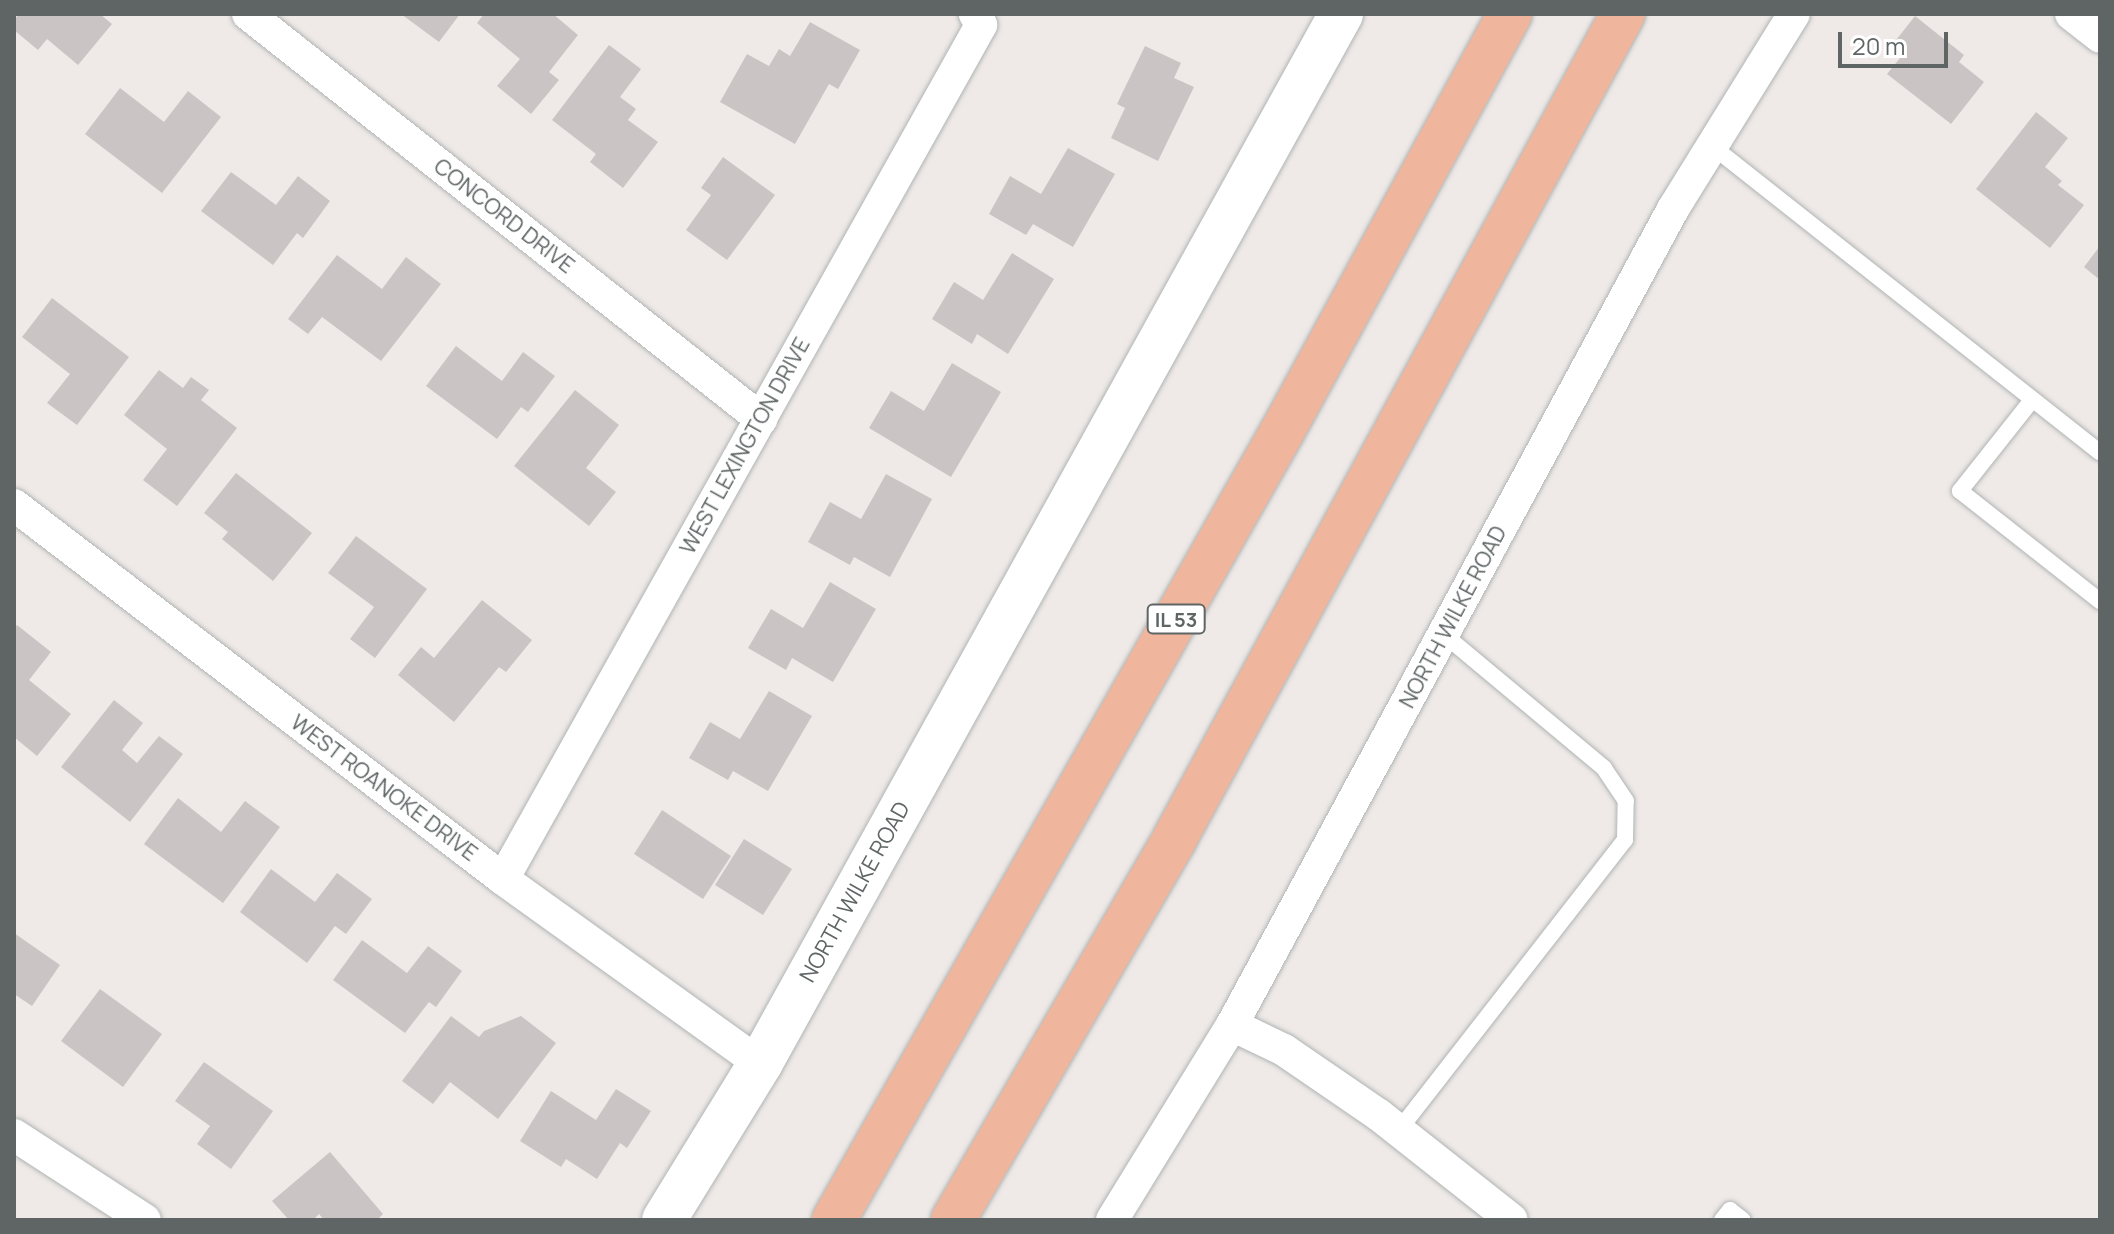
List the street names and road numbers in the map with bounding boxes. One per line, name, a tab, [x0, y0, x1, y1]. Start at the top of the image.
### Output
street label: CONCORD DRIVE	[428, 153, 580, 279]
street label: WEST LEXINGTON DRIVE	[674, 333, 816, 559]
street label: NORTH WILKE ROAD	[1394, 521, 1512, 713]
road number: IL 53	[1146, 603, 1206, 635]
street label: WEST ROANOKE DRIVE	[285, 709, 483, 867]
street label: NORTH WILKE ROAD	[794, 797, 916, 987]

